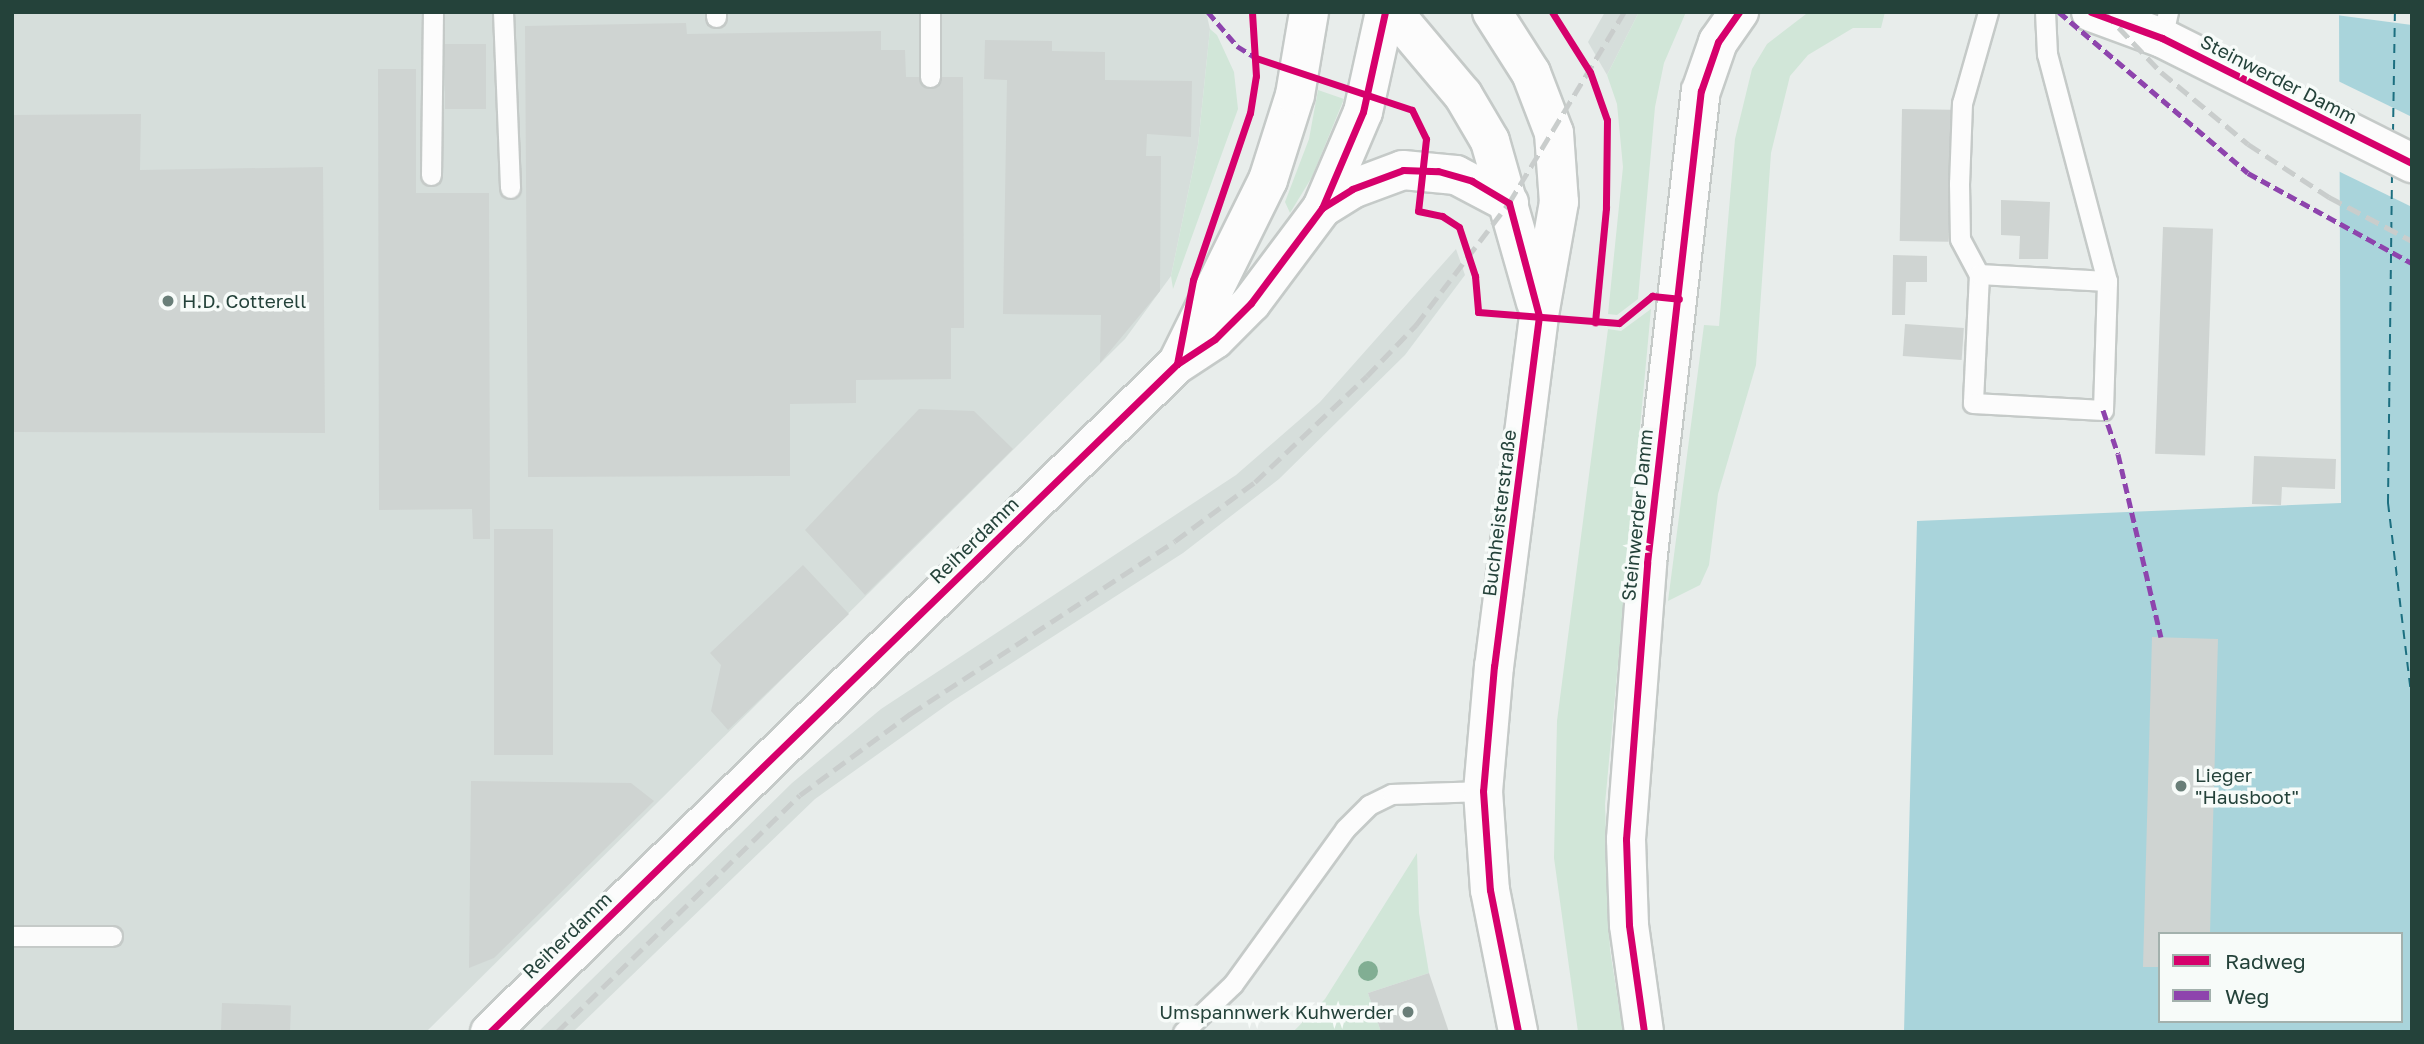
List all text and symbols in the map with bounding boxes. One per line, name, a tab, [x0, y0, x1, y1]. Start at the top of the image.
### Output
street label: Steinwerder Damm	[2197, 30, 2361, 128]
place label: H.D. Cotterell	[182, 290, 306, 312]
marker: H.D. Cotterell	[160, 293, 176, 309]
street label: Buchheisterstraße	[1477, 428, 1521, 598]
street label: Steinwerder Damm	[1617, 428, 1657, 602]
street label: Reiherdamm	[925, 492, 1023, 588]
place label: Lieger "Hausboot"	[2195, 764, 2299, 808]
marker: Lieger "Hausboot"	[2173, 778, 2189, 794]
street label: Reiherdamm	[518, 887, 616, 983]
legend	[2158, 932, 2403, 1023]
text: Radweg	[2225, 948, 2306, 974]
text: Weg	[2225, 983, 2269, 1009]
place label: Umspannwerk Kuhwerder	[1159, 1001, 1394, 1023]
marker: Umspannwerk Kuhwerder	[1400, 1004, 1416, 1020]

